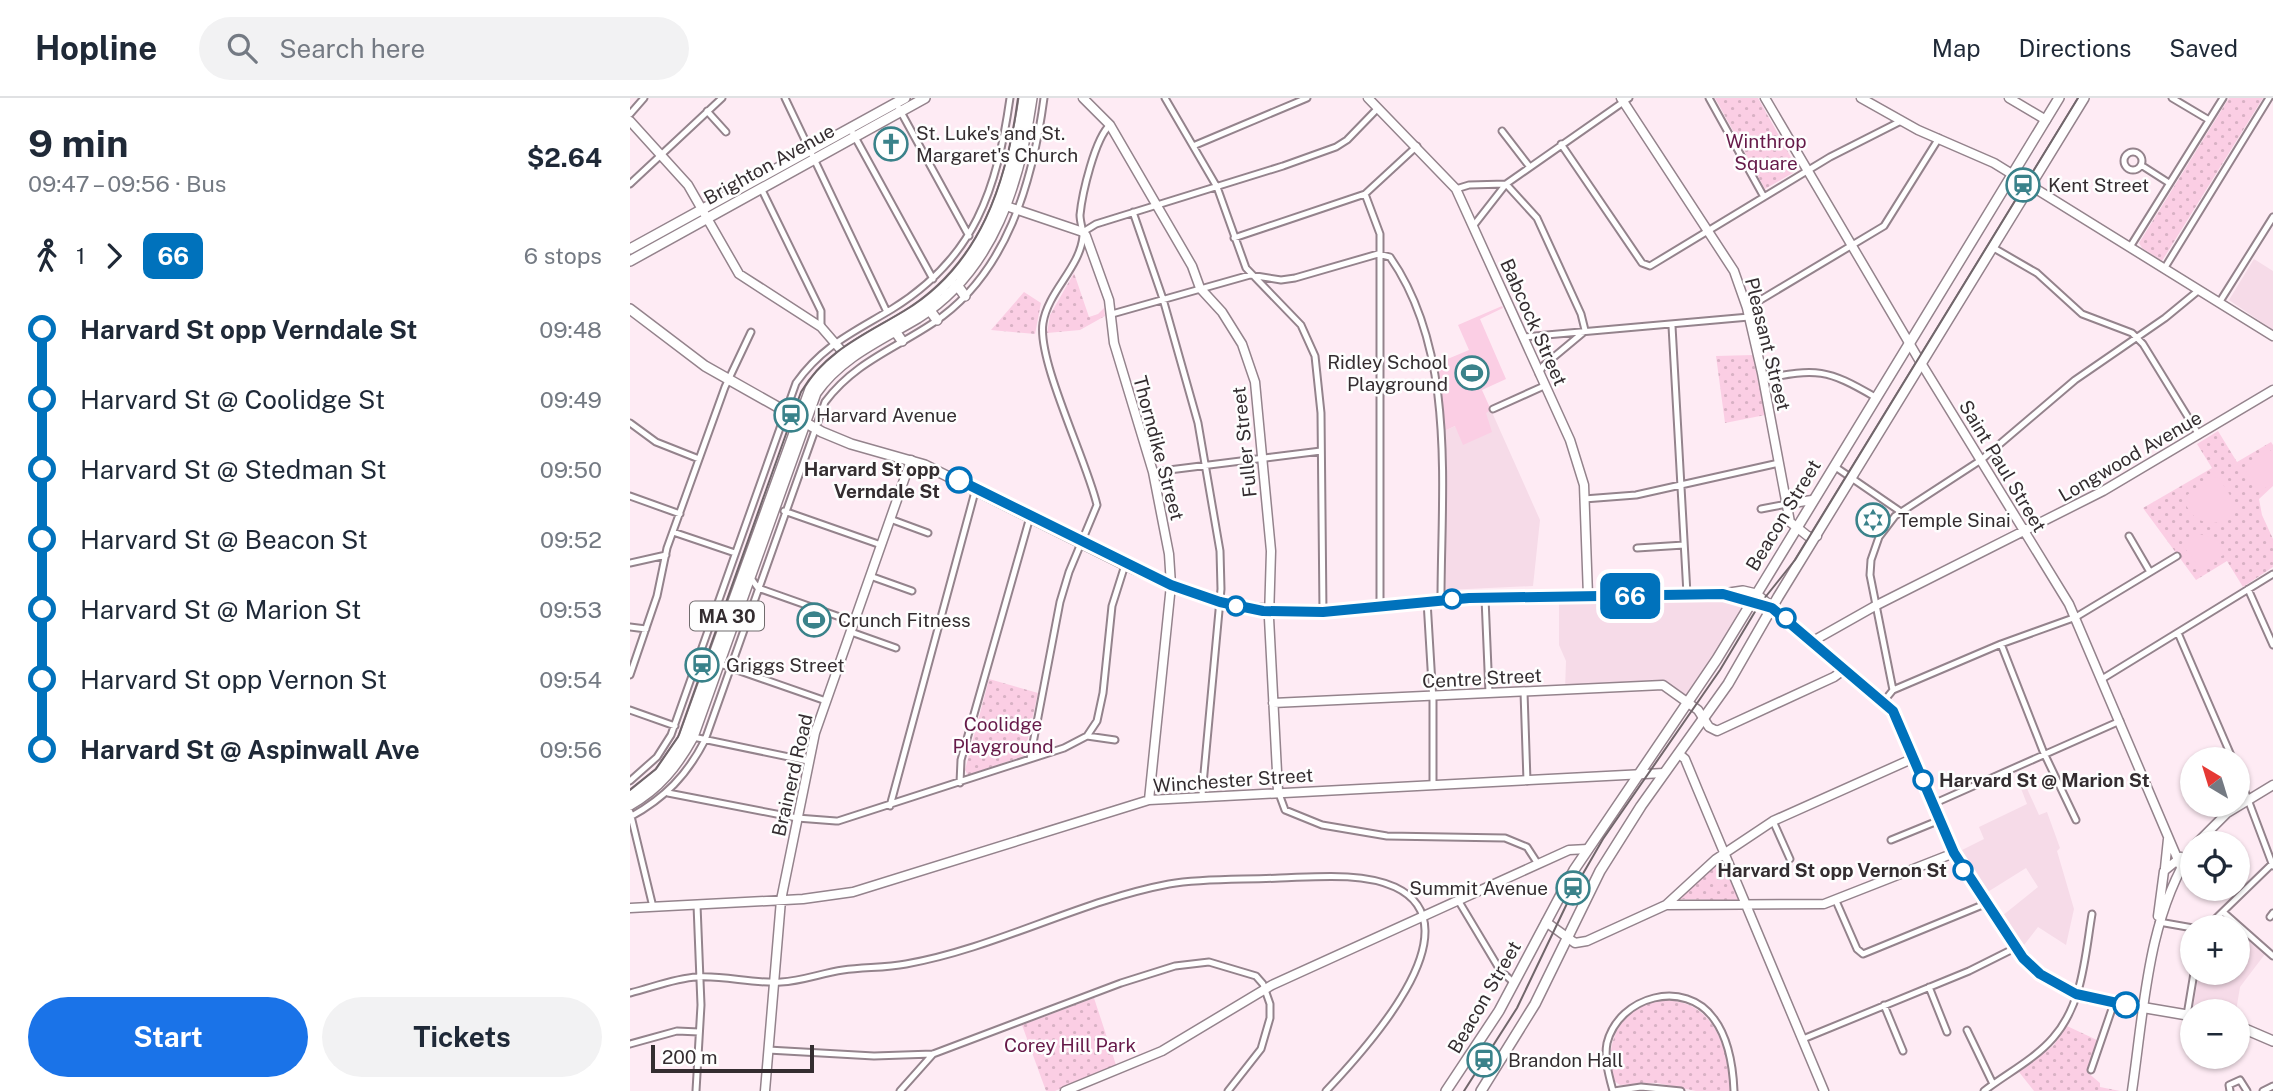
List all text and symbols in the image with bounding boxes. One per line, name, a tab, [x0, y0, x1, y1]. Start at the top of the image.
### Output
search box	[199, 17, 689, 80]
text: Hopline	[35, 29, 157, 67]
icon: search	[223, 29, 261, 67]
text: Search here	[279, 33, 425, 64]
text: Map	[1932, 34, 1981, 62]
text: Directions	[2019, 34, 2131, 62]
text: Saved	[2169, 34, 2238, 62]
street label: Brighton Avenue	[700, 119, 838, 209]
text: 9 min	[28, 121, 128, 166]
place label: St. Luke's and St. Margaret's Church	[916, 122, 1078, 166]
church icon: St. Luke's and St. Margaret's Church	[872, 125, 910, 163]
park label: Winthrop Square	[1725, 130, 1807, 174]
text: $2.64	[527, 142, 602, 173]
station icon: Kent Street	[2004, 166, 2042, 204]
text: 09:47 – 09:56 · Bus	[28, 170, 226, 197]
place label: Kent Street	[2048, 174, 2149, 196]
icon: walk	[28, 237, 66, 275]
icon: forward	[95, 237, 133, 275]
text: 1	[76, 242, 85, 269]
text: 66	[157, 242, 189, 270]
text: 6 stops	[524, 242, 602, 269]
street label: Babcock Street	[1496, 255, 1572, 389]
street label: Pleasant Street	[1741, 275, 1795, 413]
text: Harvard St opp Verndale St	[80, 314, 417, 345]
text: 09:48	[539, 316, 602, 343]
place label: Ridley School Playground	[1327, 351, 1448, 395]
sports icon: Ridley School Playground	[1453, 354, 1491, 392]
street label: Thorndike Street	[1129, 373, 1189, 523]
text: Harvard St @ Coolidge St	[80, 384, 385, 415]
street label: Fuller Street	[1227, 385, 1261, 499]
text: 09:49	[540, 386, 602, 413]
station icon: Harvard Avenue	[772, 396, 810, 434]
street label: Saint Paul Street	[1955, 396, 2051, 536]
place label: Harvard Avenue	[816, 404, 957, 426]
street label: Longwood Avenue	[2055, 406, 2205, 506]
text: Harvard St @ Stedman St	[80, 454, 387, 485]
street label: Beacon Street	[1741, 455, 1825, 575]
text: 09:50	[540, 456, 602, 483]
place label: Harvard St opp Verndale St	[804, 458, 940, 502]
marker: Harvard St opp Verndale St	[946, 467, 972, 493]
synagogue icon: Temple Sinai	[1854, 501, 1892, 539]
place label: Temple Sinai	[1898, 509, 2011, 531]
text: Harvard St @ Beacon St	[80, 524, 368, 555]
text: 09:52	[540, 526, 602, 553]
line badge: 66	[1598, 573, 1662, 619]
text: 66	[1614, 582, 1646, 610]
unlabelled marker	[1442, 589, 1462, 609]
text: Harvard St @ Marion St	[80, 594, 361, 625]
text: 09:53	[539, 596, 602, 623]
unlabelled marker	[1226, 596, 1246, 616]
sports icon: Crunch Fitness	[795, 601, 833, 639]
road number: MA 30	[690, 602, 764, 630]
unlabelled marker	[1776, 608, 1796, 628]
place label: Crunch Fitness	[838, 609, 971, 631]
station icon: Griggs Street	[683, 646, 721, 684]
place label: Griggs Street	[726, 654, 845, 676]
text: Harvard St opp Vernon St	[80, 664, 387, 695]
street label: Centre Street	[1422, 664, 1542, 692]
text: 09:54	[539, 666, 602, 693]
street label: Brainerd Road	[767, 712, 817, 838]
park label: Coolidge Playground	[952, 713, 1054, 757]
text: Harvard St @ Aspinwall Ave	[80, 734, 420, 765]
text: 09:56	[539, 736, 602, 763]
north arrow	[2180, 747, 2250, 817]
map controls	[2180, 747, 2250, 1069]
street label: Winchester Street	[1152, 763, 1314, 797]
place label: Harvard St @ Marion St	[1939, 769, 2150, 791]
marker: Harvard St @ Marion St	[1913, 770, 1933, 790]
button: locate	[2180, 831, 2250, 901]
place label: Harvard St opp Vernon St	[1717, 859, 1947, 881]
marker: Harvard St opp Vernon St	[1953, 860, 1973, 880]
station icon: Summit Avenue	[1554, 869, 1592, 907]
place label: Summit Avenue	[1409, 877, 1548, 899]
button: +	[2180, 915, 2250, 985]
street label: Beacon Street	[1443, 937, 1525, 1057]
unlabelled marker	[2113, 992, 2139, 1018]
button: Start	[28, 997, 308, 1077]
button: Tickets	[322, 997, 602, 1077]
button: −	[2180, 999, 2250, 1069]
park label: Corey Hill Park	[1004, 1034, 1136, 1056]
station icon: Brandon Hall	[1465, 1041, 1503, 1079]
scale bar	[651, 1042, 814, 1074]
text: 200 m	[662, 1046, 718, 1068]
place label: Brandon Hall	[1508, 1049, 1623, 1071]

